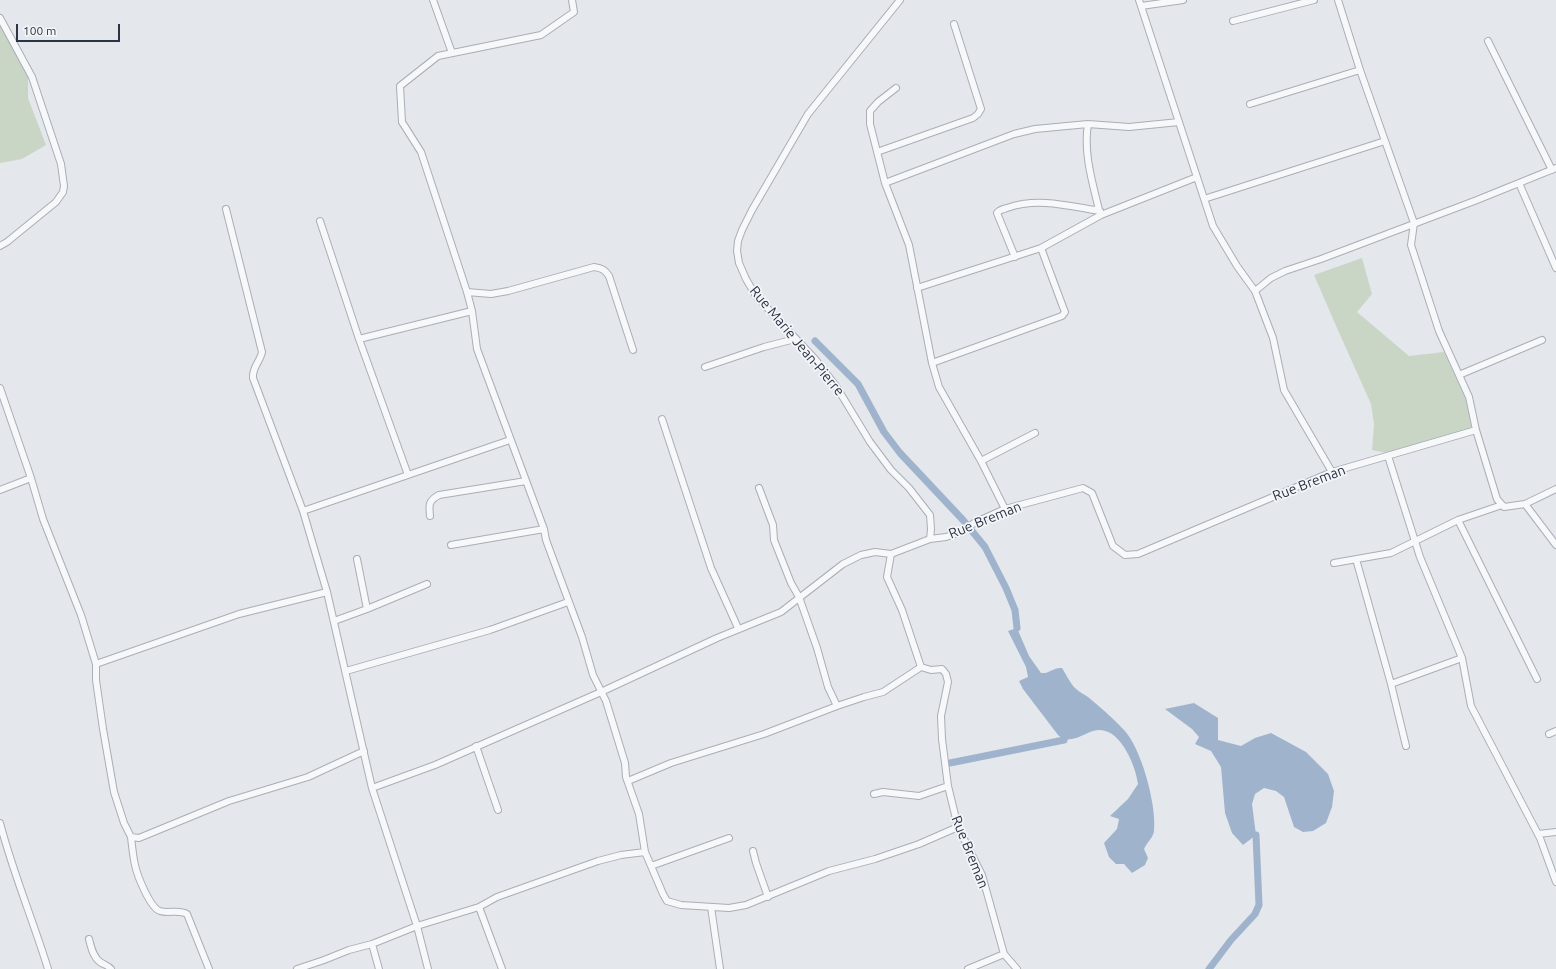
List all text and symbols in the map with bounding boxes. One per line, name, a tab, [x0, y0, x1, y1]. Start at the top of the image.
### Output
scale bar	[18, 16, 122, 42]
text: 100 m	[23, 24, 56, 37]
street label: Rue Marie Jean-Pierre	[746, 283, 848, 399]
street label: Rue Breman	[1270, 461, 1348, 505]
street label: Rue Breman	[946, 498, 1024, 542]
street label: Rue Breman	[948, 813, 992, 891]

